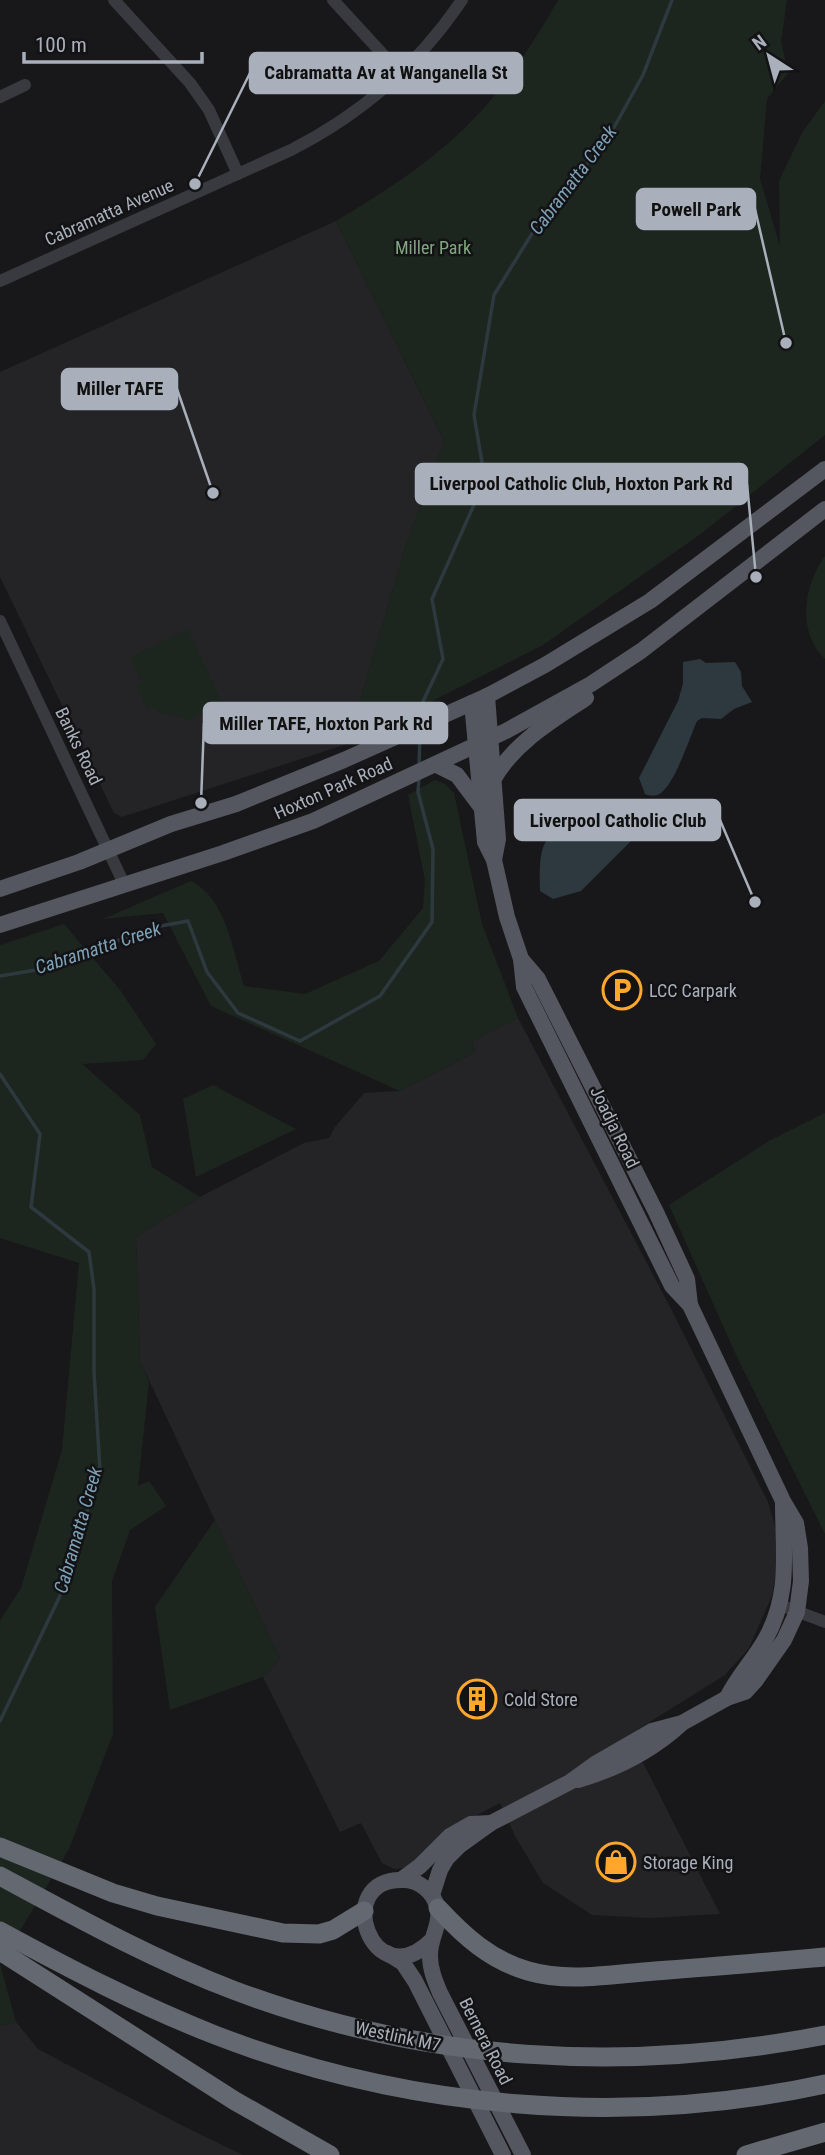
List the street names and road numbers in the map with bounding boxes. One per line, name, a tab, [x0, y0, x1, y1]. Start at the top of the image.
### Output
street label: Cabramatta Avenue	[41, 174, 177, 250]
street label: Banks Road	[51, 704, 107, 788]
street label: Hoxton Park Road	[271, 753, 395, 823]
street label: Joadja Road	[586, 1083, 644, 1171]
street label: Bernera Road	[455, 1994, 517, 2088]
street label: Westlink M7	[353, 2017, 443, 2055]

